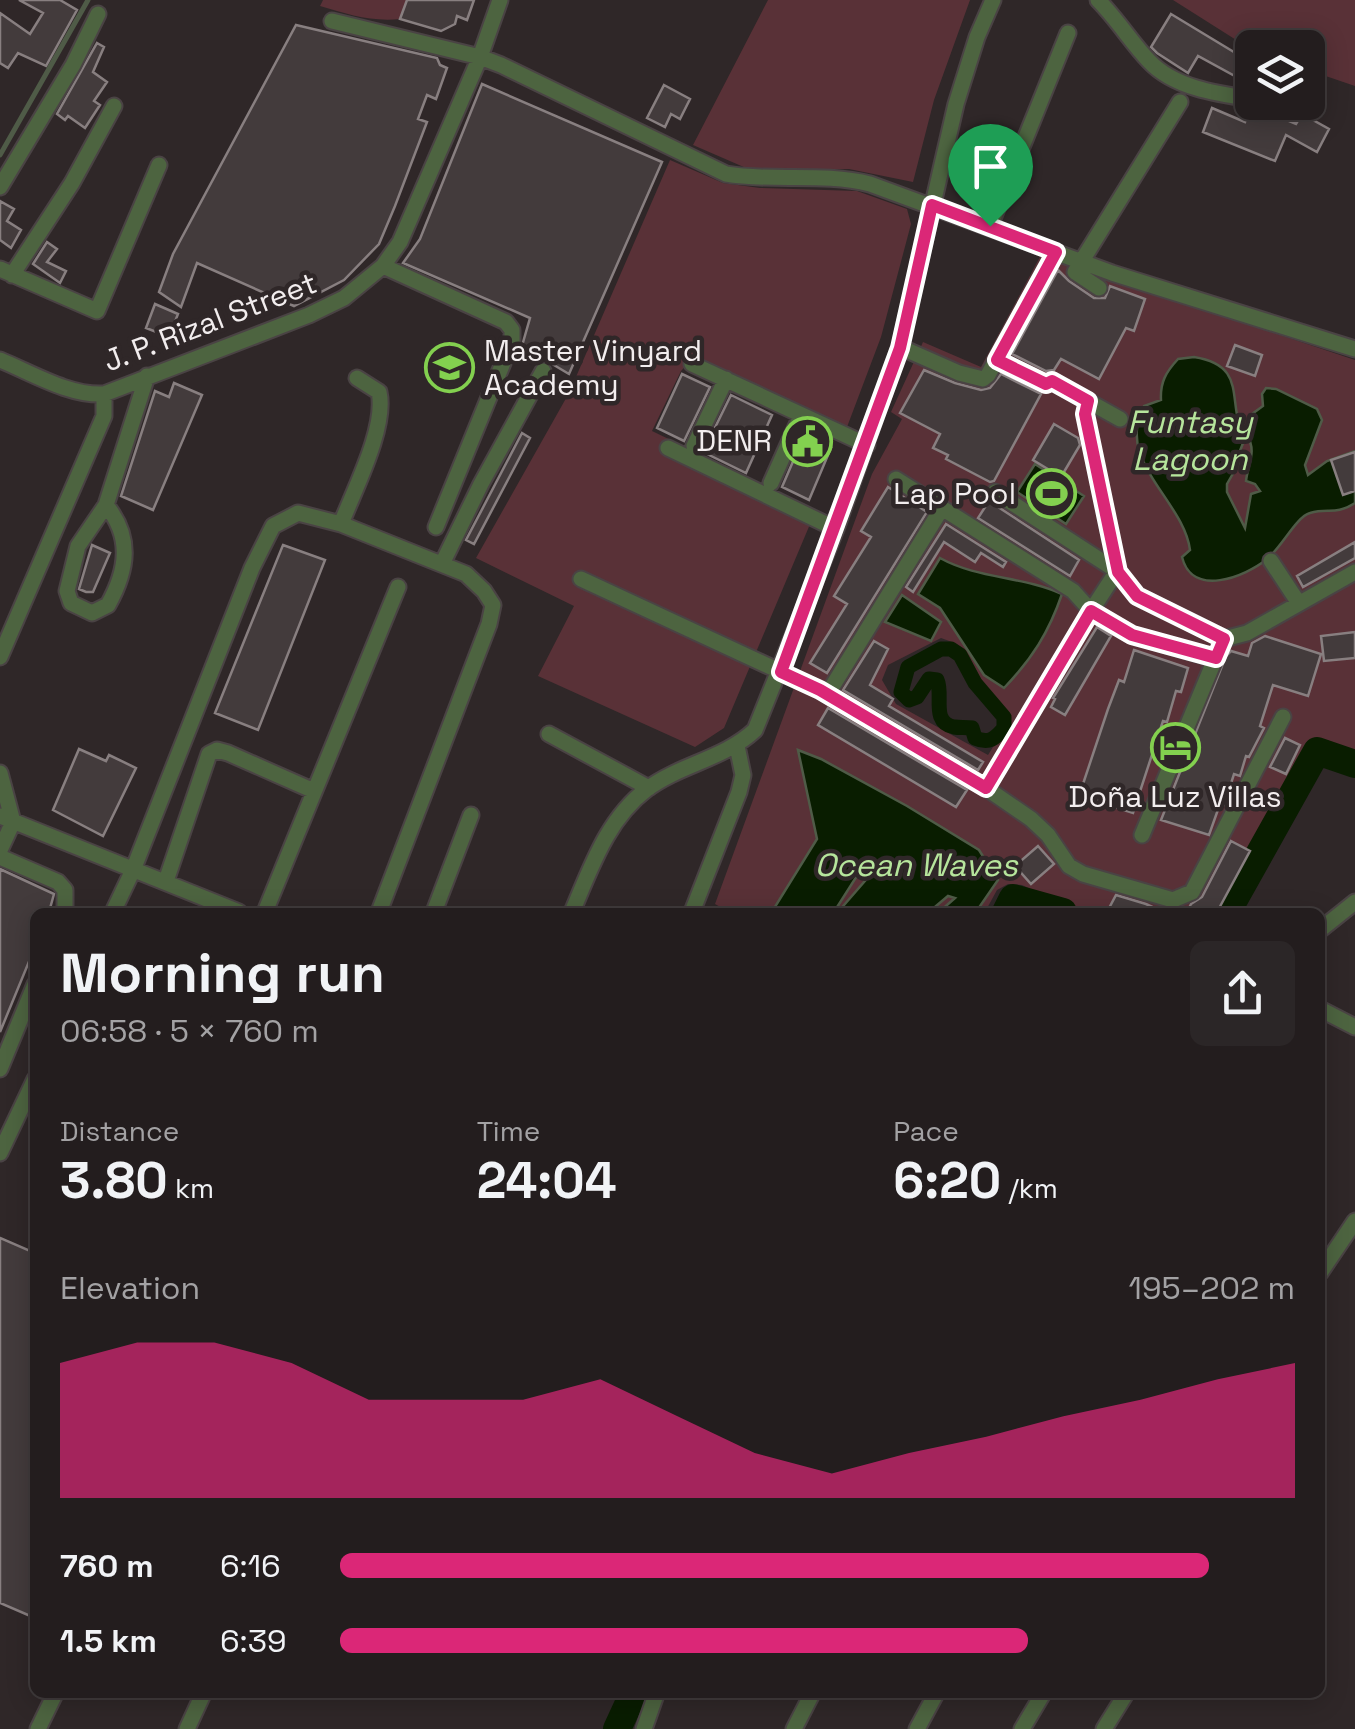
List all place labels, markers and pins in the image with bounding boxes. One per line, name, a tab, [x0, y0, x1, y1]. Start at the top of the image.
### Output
pin	[948, 124, 1033, 227]
place label: Master Vinyard Academy	[484, 331, 702, 404]
school or university icon: Master Vinyard Academy	[423, 342, 475, 394]
public building icon: DENR	[781, 415, 833, 467]
place label: DENR	[696, 421, 772, 460]
sports icon: Lap Pool	[1025, 468, 1077, 520]
place label: Lap Pool	[893, 474, 1016, 513]
hotel icon: Doña Luz Villas	[1149, 722, 1201, 774]
place label: Doña Luz Villas	[1069, 777, 1281, 816]

